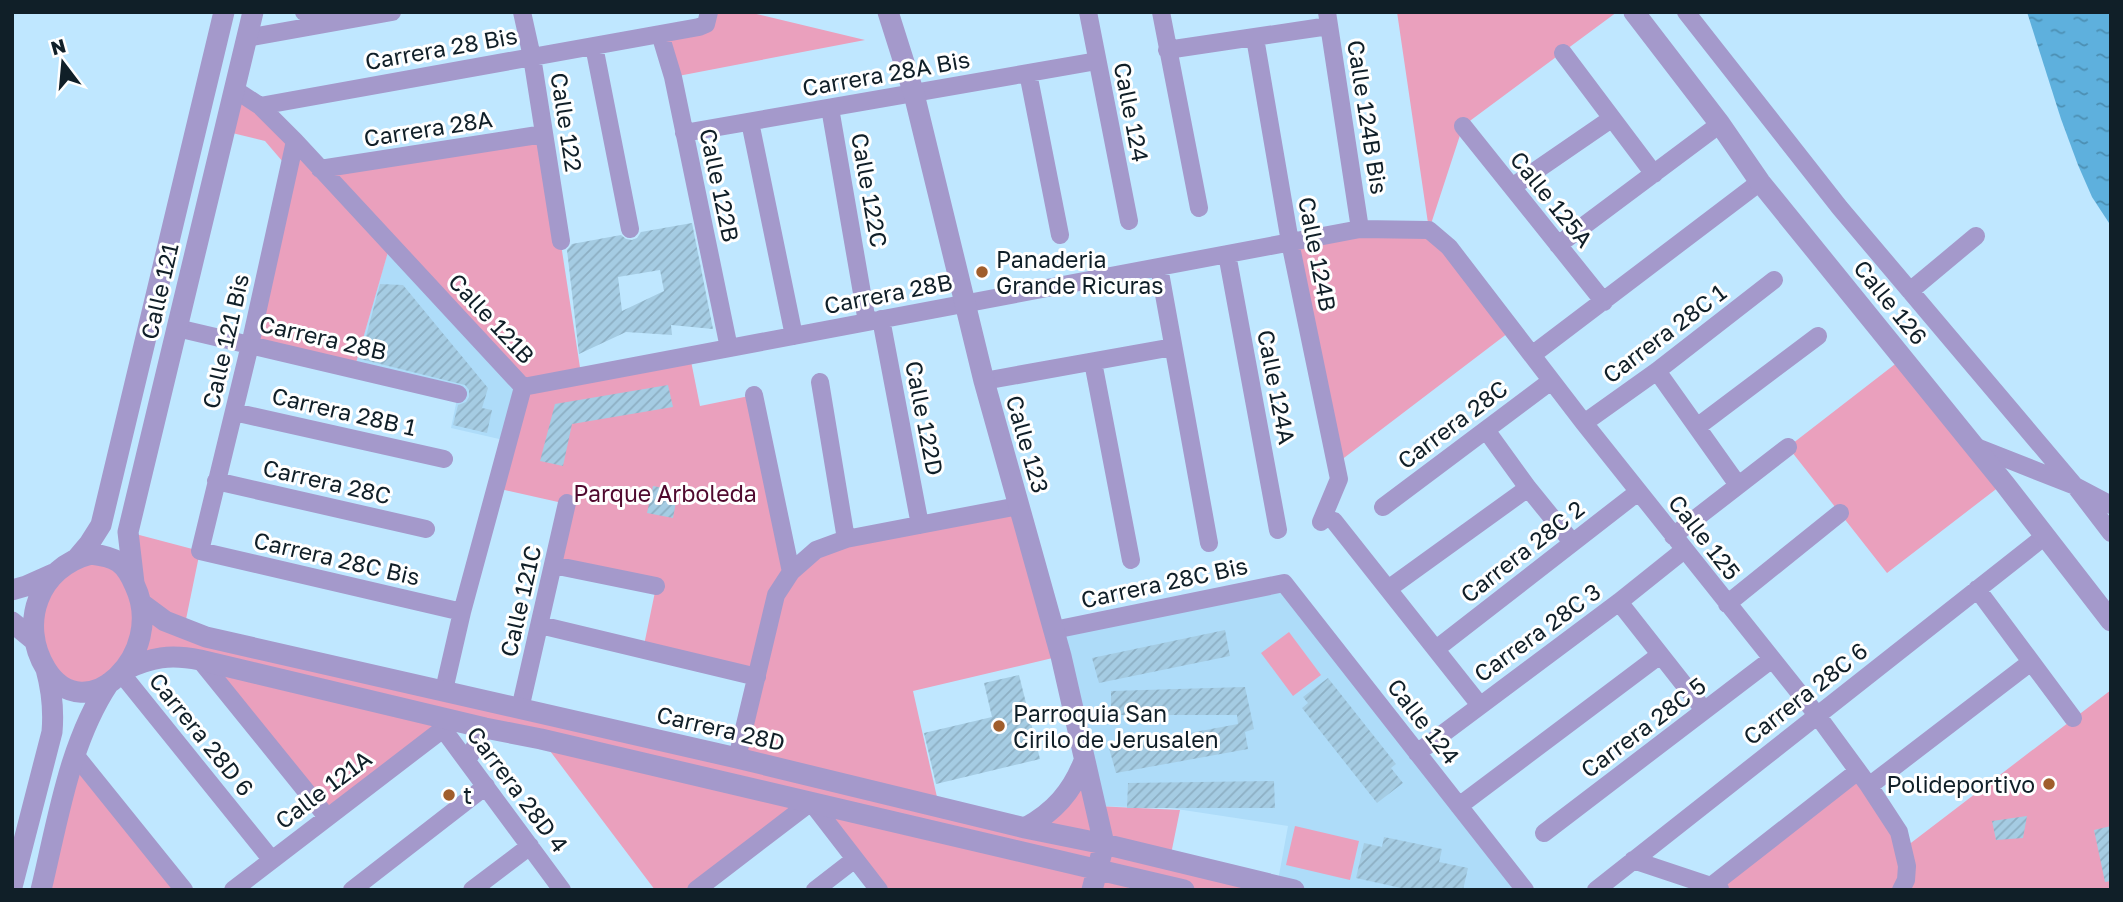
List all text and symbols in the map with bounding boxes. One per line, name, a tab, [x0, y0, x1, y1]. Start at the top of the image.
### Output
street label: Carrera 28 Bis	[363, 21, 519, 75]
north arrow	[28, 28, 98, 98]
text: N	[48, 33, 68, 59]
street label: Calle 124B Bis	[1342, 38, 1394, 196]
street label: Carrera 28A Bis	[800, 44, 972, 102]
street label: Calle 124	[1109, 60, 1155, 164]
street label: Calle 122	[545, 70, 589, 174]
street label: Carrera 28A	[362, 104, 494, 152]
street label: Calle 122B	[694, 126, 746, 244]
street label: Calle 122C	[846, 131, 894, 249]
street label: Calle 125A	[1505, 145, 1599, 253]
street label: Calle 124B	[1293, 194, 1343, 314]
street label: Calle 121	[134, 240, 184, 342]
place label: Panaderia Grande Ricuras	[996, 245, 1164, 299]
street label: Calle 126	[1848, 254, 1934, 350]
marker: Panaderia Grande Ricuras	[974, 264, 990, 280]
street label: Calle 121B	[443, 267, 541, 369]
street label: Carrera 28B	[822, 267, 954, 319]
street label: Calle 121 Bis	[196, 271, 254, 411]
street label: Carrera 28C 1	[1597, 278, 1731, 388]
street label: Carrera 28B	[257, 309, 389, 365]
street label: Calle 124A	[1252, 327, 1302, 447]
street label: Calle 122D	[900, 358, 950, 478]
street label: Carrera 28C	[1392, 374, 1512, 474]
street label: Carrera 28B 1	[269, 381, 419, 441]
street label: Calle 123	[1001, 392, 1055, 496]
street label: Carrera 28C	[260, 453, 394, 509]
park label: Parque Arboleda	[573, 479, 757, 507]
street label: Calle 125	[1663, 489, 1747, 585]
street label: Carrera 28C 2	[1455, 494, 1589, 608]
street label: Carrera 28C Bis	[251, 525, 423, 591]
street label: Calle 121C	[494, 543, 546, 659]
street label: Carrera 28C Bis	[1078, 551, 1250, 613]
street label: Carrera 28C 3	[1468, 577, 1606, 687]
street label: Carrera 28C 6	[1737, 636, 1873, 750]
street label: Carrera 28D 6	[144, 667, 260, 801]
street label: Carrera 28C 5	[1575, 671, 1711, 783]
street label: Calle 124	[1382, 673, 1466, 769]
place label: Parroquia San Cirilo de Jerusalen	[1013, 699, 1219, 753]
street label: Carrera 28D	[654, 700, 788, 756]
marker: Parroquia San Cirilo de Jerusalen	[991, 718, 1007, 734]
street label: Carrera 28D 4	[462, 721, 574, 857]
street label: Calle 121A	[269, 744, 377, 834]
place label: Polideportivo	[1886, 770, 2035, 798]
marker: Polideportivo	[2041, 776, 2057, 792]
place label: t	[463, 781, 472, 809]
marker: t	[441, 787, 457, 803]

